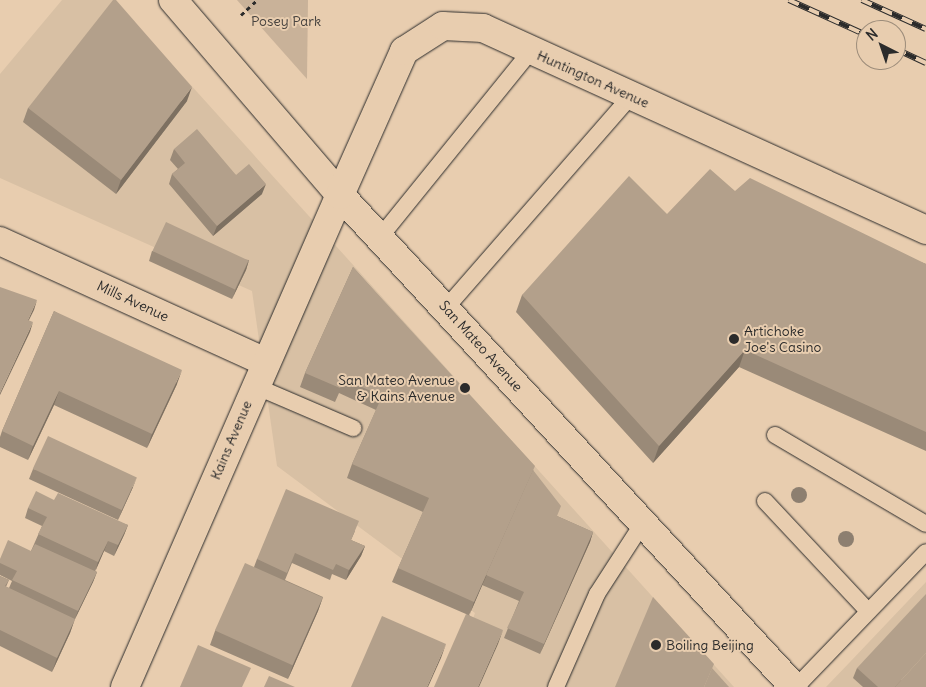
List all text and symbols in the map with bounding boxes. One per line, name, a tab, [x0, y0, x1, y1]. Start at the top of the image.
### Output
park label: Posey Park	[251, 13, 321, 29]
north arrow	[856, 20, 906, 70]
text: N	[862, 24, 881, 44]
street label: Huntington Avenue	[534, 47, 652, 111]
street label: Mills Avenue	[94, 277, 172, 325]
street label: San Mateo Avenue	[436, 297, 526, 395]
place label: Artichoke Joe's Casino	[744, 323, 821, 356]
marker: Artichoke Joe's Casino	[728, 333, 740, 345]
place label: San Mateo Avenue & Kains Avenue	[338, 372, 455, 404]
marker: San Mateo Avenue & Kains Avenue	[459, 382, 471, 394]
street label: Kains Avenue	[207, 398, 255, 482]
place label: Boiling Beijing	[666, 637, 754, 653]
marker: Boiling Beijing	[650, 639, 662, 651]

